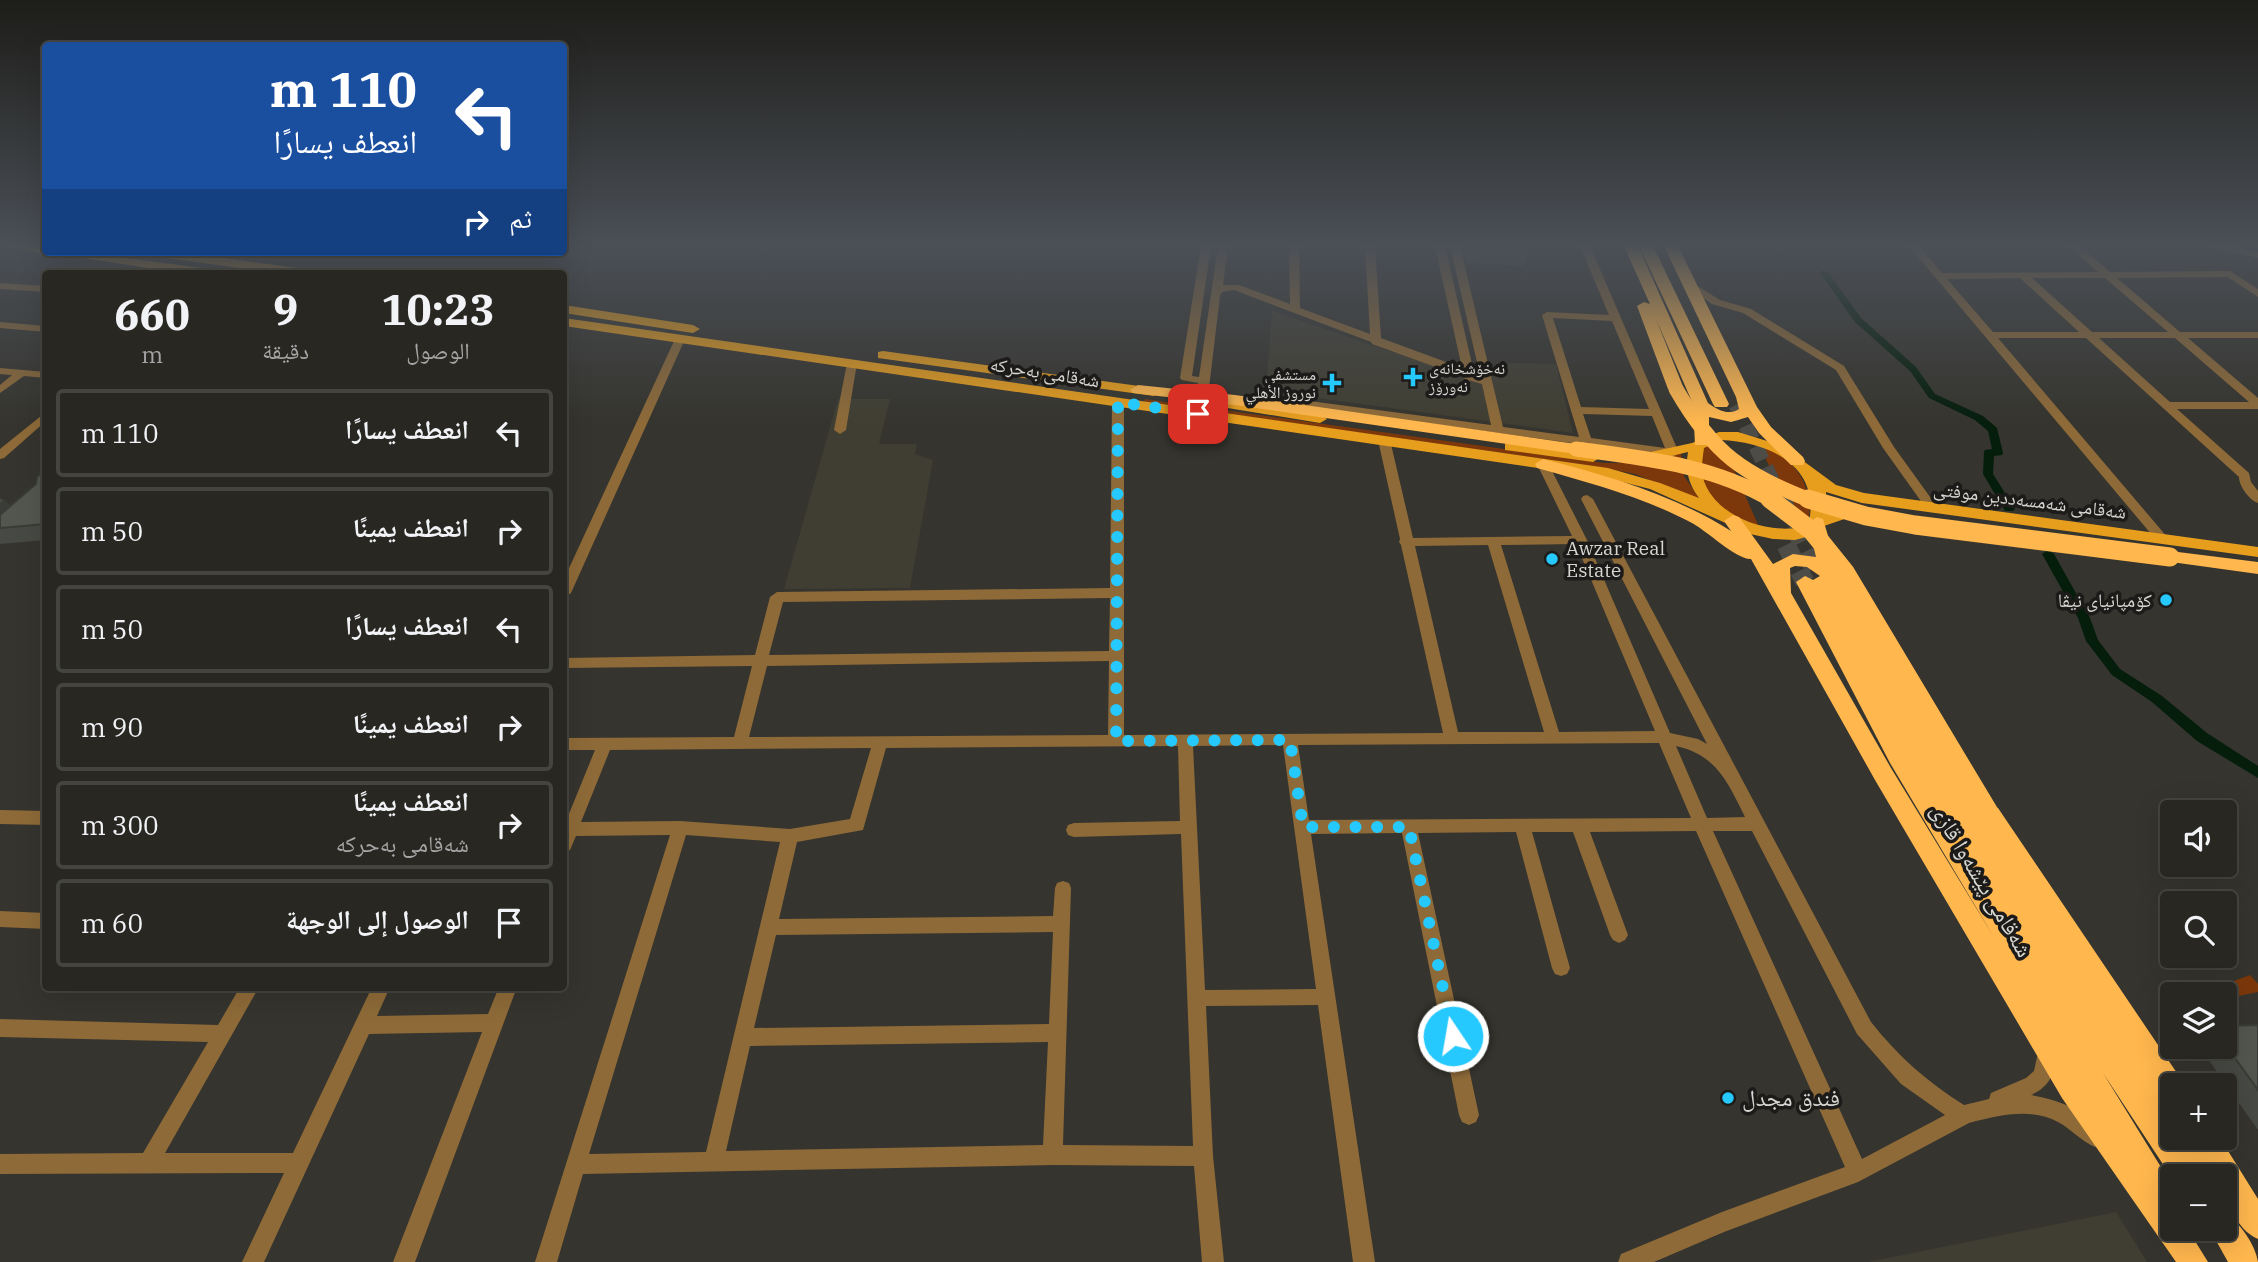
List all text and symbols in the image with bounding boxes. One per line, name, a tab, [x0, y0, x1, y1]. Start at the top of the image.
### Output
text: 110 m	[270, 57, 417, 120]
icon: left	[441, 70, 532, 161]
text: انعطف يسارًا	[273, 120, 417, 162]
text: ثم	[509, 201, 532, 235]
icon: right	[457, 203, 495, 241]
text: 9	[273, 282, 298, 337]
text: 10:23	[381, 282, 495, 337]
text: 660	[114, 287, 190, 342]
text: دقيقة	[262, 335, 309, 365]
text: الوصول	[406, 335, 470, 365]
text: m	[141, 339, 163, 369]
street label: شەقامی بەحرکە	[989, 352, 1101, 392]
place label: نەخۆشخانەی نەورۆز	[1428, 358, 1505, 396]
place label: مستشفى نوروز الأهلي	[1245, 364, 1316, 405]
marker: نەخۆشخانەی نەورۆز	[1403, 367, 1423, 387]
marker: مستشفى نوروز الأهلي	[1322, 373, 1342, 393]
pin	[1168, 384, 1228, 444]
icon: arrive	[1179, 395, 1217, 433]
text: انعطف يسارًا	[345, 412, 469, 446]
icon: left	[490, 414, 528, 452]
text: 110 m	[81, 416, 159, 450]
street label: شەقامی شەمسەددین موفتی	[1932, 476, 2128, 524]
text: انعطف يمينًا	[353, 510, 469, 544]
icon: right	[490, 512, 528, 550]
text: 50 m	[81, 514, 143, 548]
place label: Awzar Real Estate	[1566, 536, 1665, 582]
marker: Awzar Real Estate	[1544, 551, 1560, 567]
place label: کۆمپانیای نیڤا	[2058, 588, 2152, 612]
marker: کۆمپانیای نیڤا	[2158, 592, 2174, 608]
text: انعطف يسارًا	[345, 608, 469, 642]
icon: left	[490, 610, 528, 648]
text: 50 m	[81, 612, 143, 646]
text: انعطف يمينًا	[353, 706, 469, 740]
icon: right	[490, 708, 528, 746]
text: 90 m	[81, 710, 143, 744]
text: انعطف يمينًا	[353, 784, 469, 818]
street label: شەقامی پێشەوا قازی	[1925, 797, 2041, 962]
map controls	[2160, 800, 2237, 1241]
button: sound	[2160, 800, 2237, 877]
icon: right	[490, 806, 528, 844]
text: 300 m	[81, 808, 159, 842]
text: شەقامی بەحرکە	[336, 828, 469, 858]
button: search	[2160, 891, 2237, 968]
text: الوصول إلى الوجهة	[286, 902, 469, 936]
icon: arrive	[490, 904, 528, 942]
text: 60 m	[81, 906, 143, 940]
button: layers	[2160, 982, 2237, 1059]
position arrow	[1416, 999, 1490, 1073]
button: +	[2160, 1073, 2237, 1150]
place label: فندق مجدل	[1742, 1082, 1840, 1112]
marker: فندق مجدل	[1720, 1090, 1736, 1106]
button: −	[2160, 1164, 2237, 1241]

